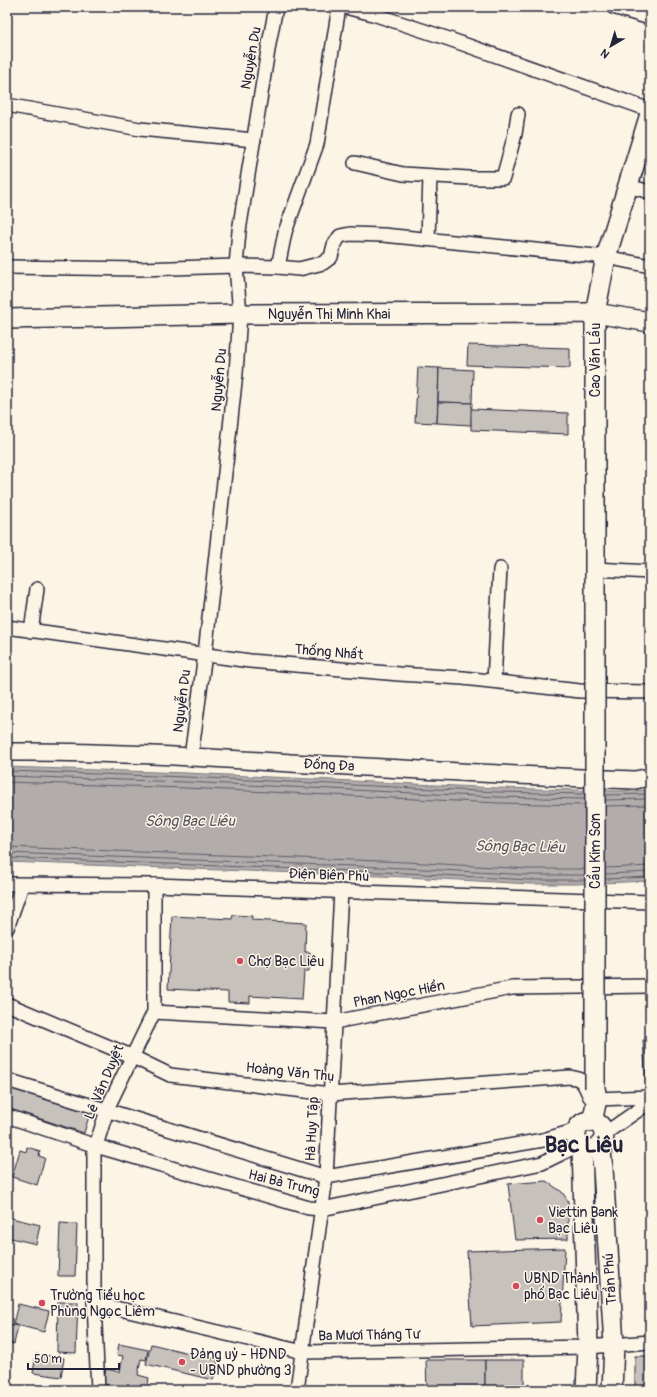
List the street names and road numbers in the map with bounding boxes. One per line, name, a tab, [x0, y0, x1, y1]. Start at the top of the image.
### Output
street label: Nguyễn Du	[236, 25, 265, 91]
street label: Nguyễn Thị Minh Khai	[268, 305, 391, 323]
street label: Cao Văn Lầu	[585, 323, 604, 397]
street label: Nguyễn Du	[207, 348, 230, 412]
street label: Thống Nhất	[294, 640, 365, 664]
street label: Nguyễn Du	[169, 668, 194, 734]
street label: Đống Đa	[303, 754, 355, 775]
street label: Cầu Kim Sơn	[585, 813, 604, 889]
street label: Điện Biên Phủ	[288, 865, 370, 885]
street label: Phan Ngọc Hiển	[352, 977, 446, 1011]
street label: Lê Văn Duyệt	[81, 1042, 128, 1122]
street label: Hoàng Văn Thụ	[245, 1059, 335, 1085]
street label: Hà Huy Tập	[302, 1096, 322, 1162]
street label: Hai Bà Trưng	[247, 1166, 321, 1200]
street label: Trần Phú	[598, 1252, 620, 1306]
street label: Ba Mươi Tháng Tư	[318, 1326, 421, 1344]

